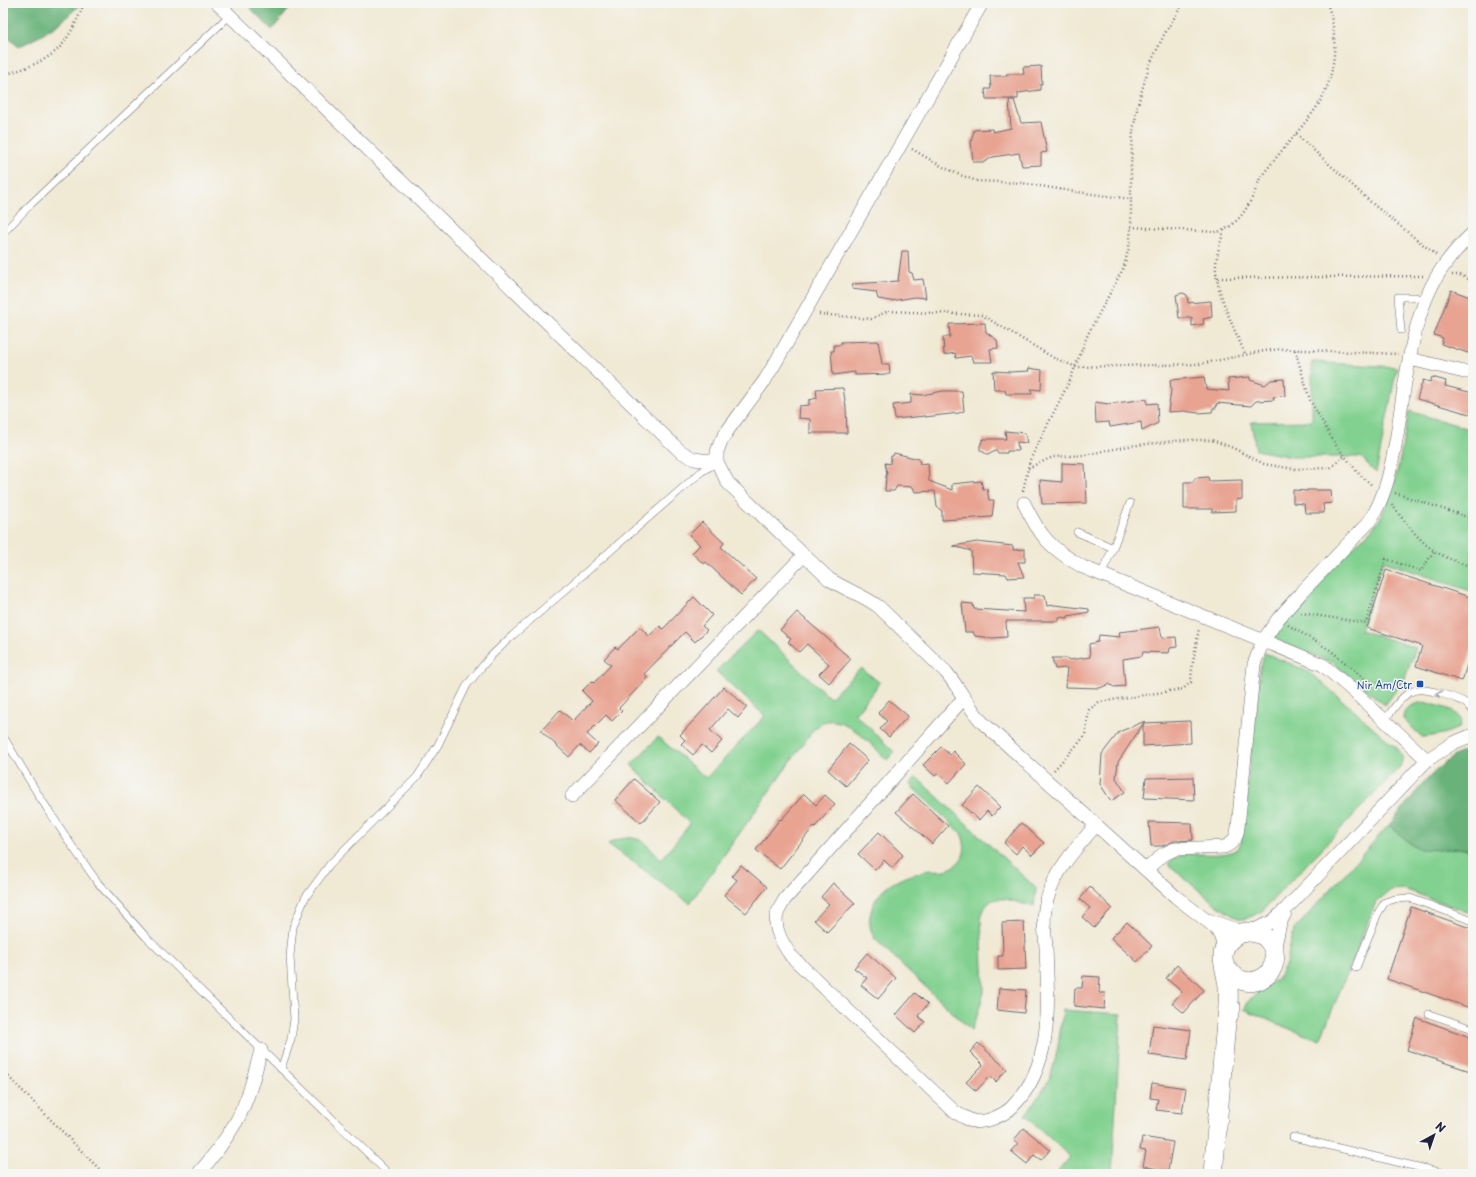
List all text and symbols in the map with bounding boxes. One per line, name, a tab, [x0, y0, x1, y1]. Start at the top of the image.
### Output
place label: Nir Am/Ctr	[1357, 677, 1412, 692]
marker: Nir Am/Ctr	[1415, 679, 1425, 689]
one-way arrow	[1436, 690, 1443, 698]
north arrow	[1414, 1115, 1454, 1155]
text: N	[1432, 1118, 1450, 1136]

